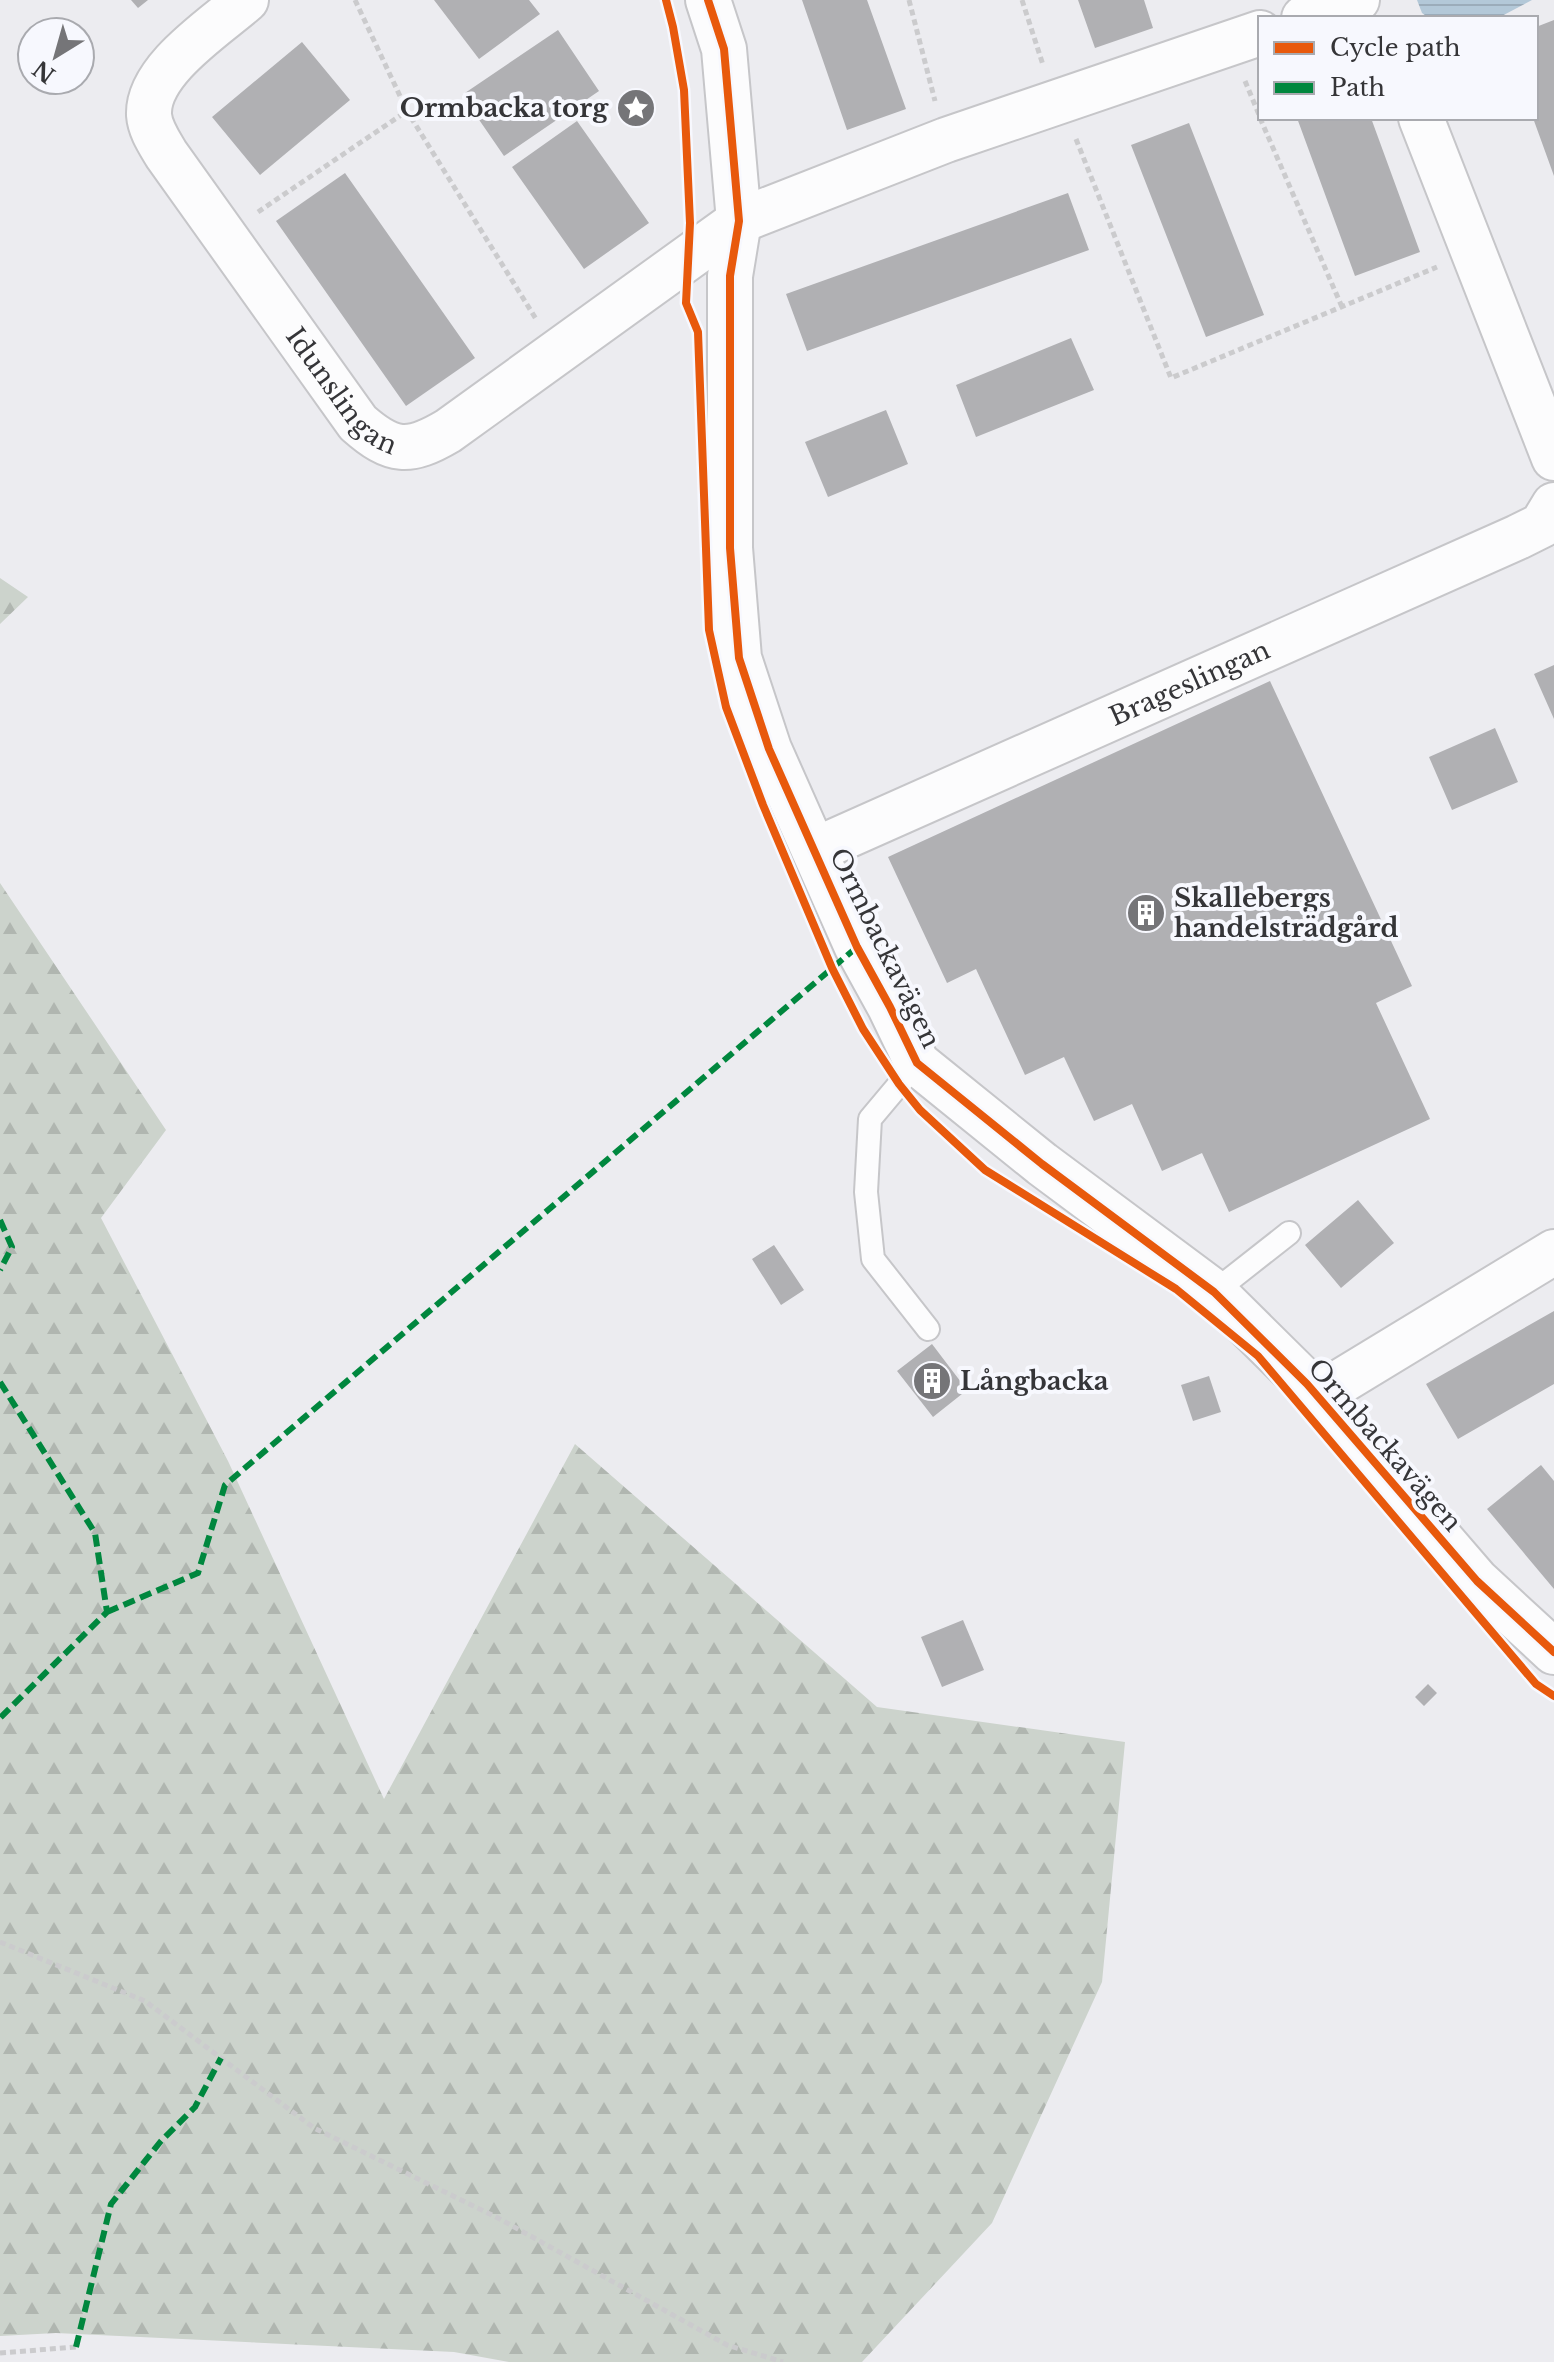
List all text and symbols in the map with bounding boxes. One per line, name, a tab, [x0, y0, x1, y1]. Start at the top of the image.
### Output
north arrow	[16, 16, 96, 96]
legend	[1258, 16, 1538, 120]
text: Cycle path	[1330, 33, 1461, 62]
text: N	[28, 54, 61, 89]
text: Path	[1330, 73, 1385, 102]
place icon: Ormbacka torg	[615, 87, 657, 129]
place label: Ormbacka torg	[400, 92, 609, 124]
street label: Idunslingan	[279, 321, 402, 462]
street label: Brageslingan	[1104, 634, 1275, 733]
street label: Ormbackavägen	[823, 843, 947, 1053]
place label: Skallebergs handelsträdgård	[1174, 882, 1398, 944]
building icon: Skallebergs handelsträdgård	[1125, 892, 1167, 934]
street label: Ormbackavägen	[1301, 1352, 1469, 1538]
building icon: Långbacka	[911, 1360, 953, 1402]
place label: Långbacka	[960, 1365, 1109, 1397]

